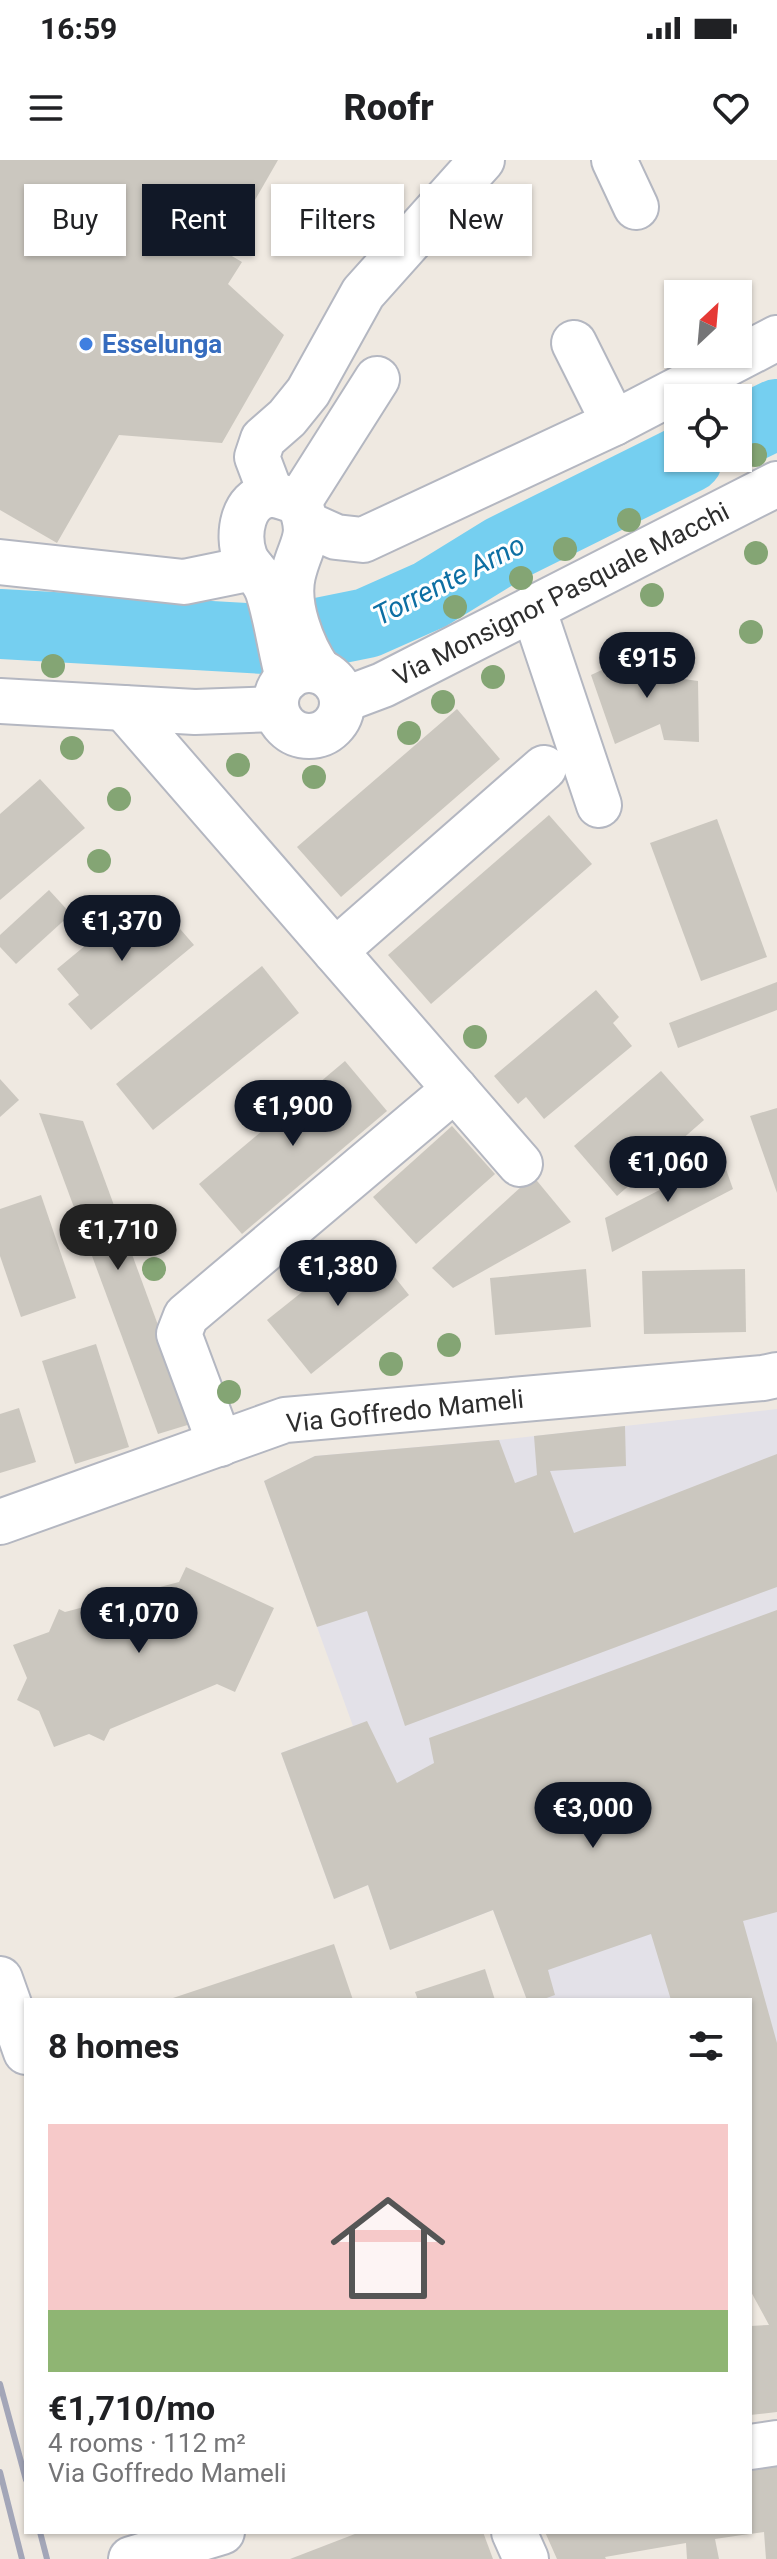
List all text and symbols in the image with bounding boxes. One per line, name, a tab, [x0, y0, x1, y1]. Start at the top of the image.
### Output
text: 16:59	[40, 11, 117, 46]
icon: menu	[24, 86, 68, 130]
icon: heart	[709, 86, 753, 130]
text: Roofr	[343, 87, 434, 129]
chip: Buy	[24, 184, 126, 256]
chip: Rent	[142, 184, 255, 256]
chip: Filters	[271, 184, 404, 256]
chip: New	[420, 184, 532, 256]
north arrow	[664, 280, 752, 368]
map controls	[664, 280, 752, 472]
place label: Esselunga	[102, 329, 222, 359]
marker: Esselunga	[77, 335, 95, 353]
button: locate	[664, 384, 752, 472]
street label: Via Monsignor Pasquale Macchi	[388, 496, 734, 692]
water label: Torrente Arno	[368, 528, 530, 632]
pin: €915	[600, 632, 694, 700]
text: €915	[617, 643, 677, 673]
pin: €1,370	[57, 895, 187, 963]
text: €1,370	[82, 906, 162, 936]
pin: €1,900	[228, 1080, 358, 1148]
text: €1,900	[253, 1091, 333, 1121]
pin: €1,060	[603, 1136, 733, 1204]
text: €1,060	[628, 1147, 708, 1177]
pin: €1,710	[53, 1204, 183, 1272]
text: €1,710	[78, 1215, 158, 1245]
pin: €1,380	[273, 1240, 403, 1308]
text: €1,380	[298, 1251, 378, 1281]
street label: Via Goffredo Mameli	[285, 1384, 525, 1438]
pin: €1,070	[74, 1587, 204, 1655]
text: €1,070	[99, 1598, 179, 1628]
pin: €3,000	[528, 1782, 658, 1850]
text: €3,000	[553, 1793, 633, 1823]
icon: filters	[684, 2024, 728, 2068]
text: 8 homes	[48, 2026, 179, 2066]
icon: home	[316, 2176, 460, 2320]
text: €1,710/mo	[48, 2388, 215, 2428]
text: 4 rooms · 112 m²	[48, 2428, 246, 2458]
text: Via Goffredo Mameli	[48, 2458, 286, 2488]

